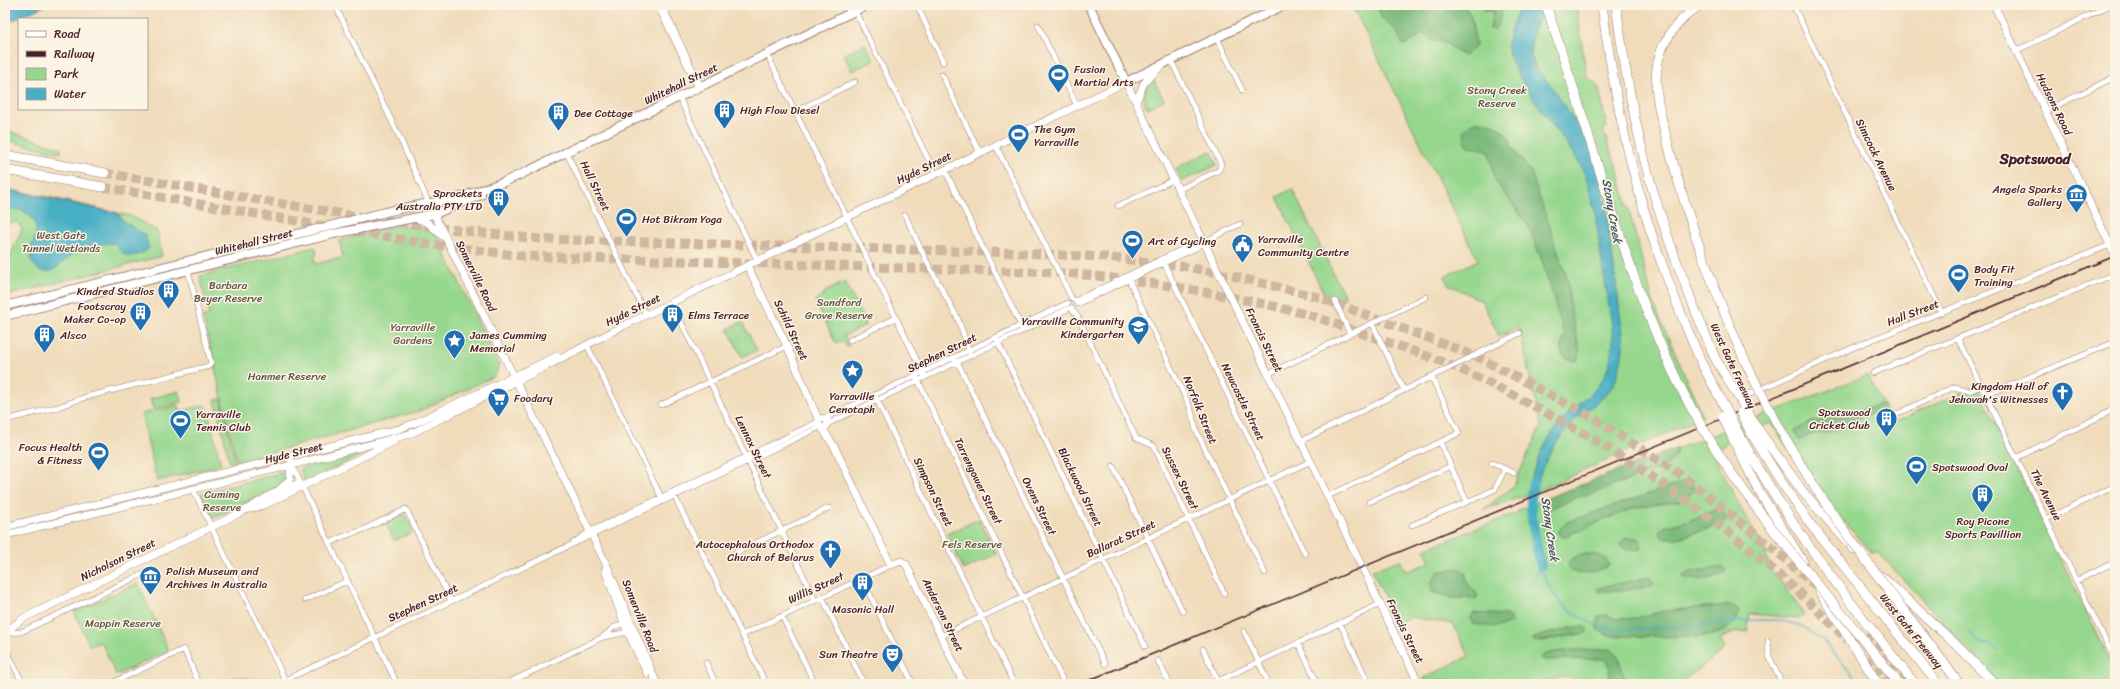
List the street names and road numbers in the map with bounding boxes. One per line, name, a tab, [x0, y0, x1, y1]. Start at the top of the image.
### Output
street label: Whitehall Street	[641, 58, 721, 110]
street label: Hudsons Road	[2031, 70, 2078, 140]
street label: Simcock Avenue	[1850, 115, 1902, 195]
street label: Hyde Street	[893, 146, 955, 190]
street label: Hall Street	[575, 157, 616, 215]
street label: Whitehall Street	[213, 223, 295, 261]
street label: Somerville Road	[450, 237, 502, 316]
street label: Hyde Street	[602, 288, 664, 332]
street label: Hall Street	[1884, 294, 1942, 332]
street label: Schild Street	[769, 296, 813, 364]
street label: Francis Street	[1240, 304, 1288, 376]
street label: West Gate Freeway	[1705, 320, 1761, 412]
street label: Stephen Street	[904, 328, 980, 378]
street label: Newcastle Street	[1216, 360, 1270, 444]
street label: Norfolk Street	[1178, 373, 1222, 447]
street label: Lennox Street	[729, 412, 777, 482]
street label: Tarrengower Street	[949, 434, 1008, 528]
street label: Hyde Street	[263, 437, 325, 469]
street label: Sussex Street	[1156, 443, 1204, 514]
street label: Blackwood Street	[1053, 444, 1108, 530]
street label: Simpson Street	[908, 454, 958, 530]
street label: The Avenue	[2025, 466, 2067, 525]
street label: Ovens Street	[1017, 473, 1062, 539]
street label: Ballarat Street	[1083, 515, 1159, 563]
street label: Nicholson Street	[77, 533, 159, 586]
street label: Willis Street	[785, 567, 848, 609]
street label: Anderson Street	[916, 574, 969, 655]
street label: Somerville Road	[617, 576, 664, 657]
street label: Stephen Street	[385, 578, 461, 628]
street label: West Gate Freeway	[1875, 589, 1948, 673]
street label: Francis Street	[1381, 595, 1429, 667]

